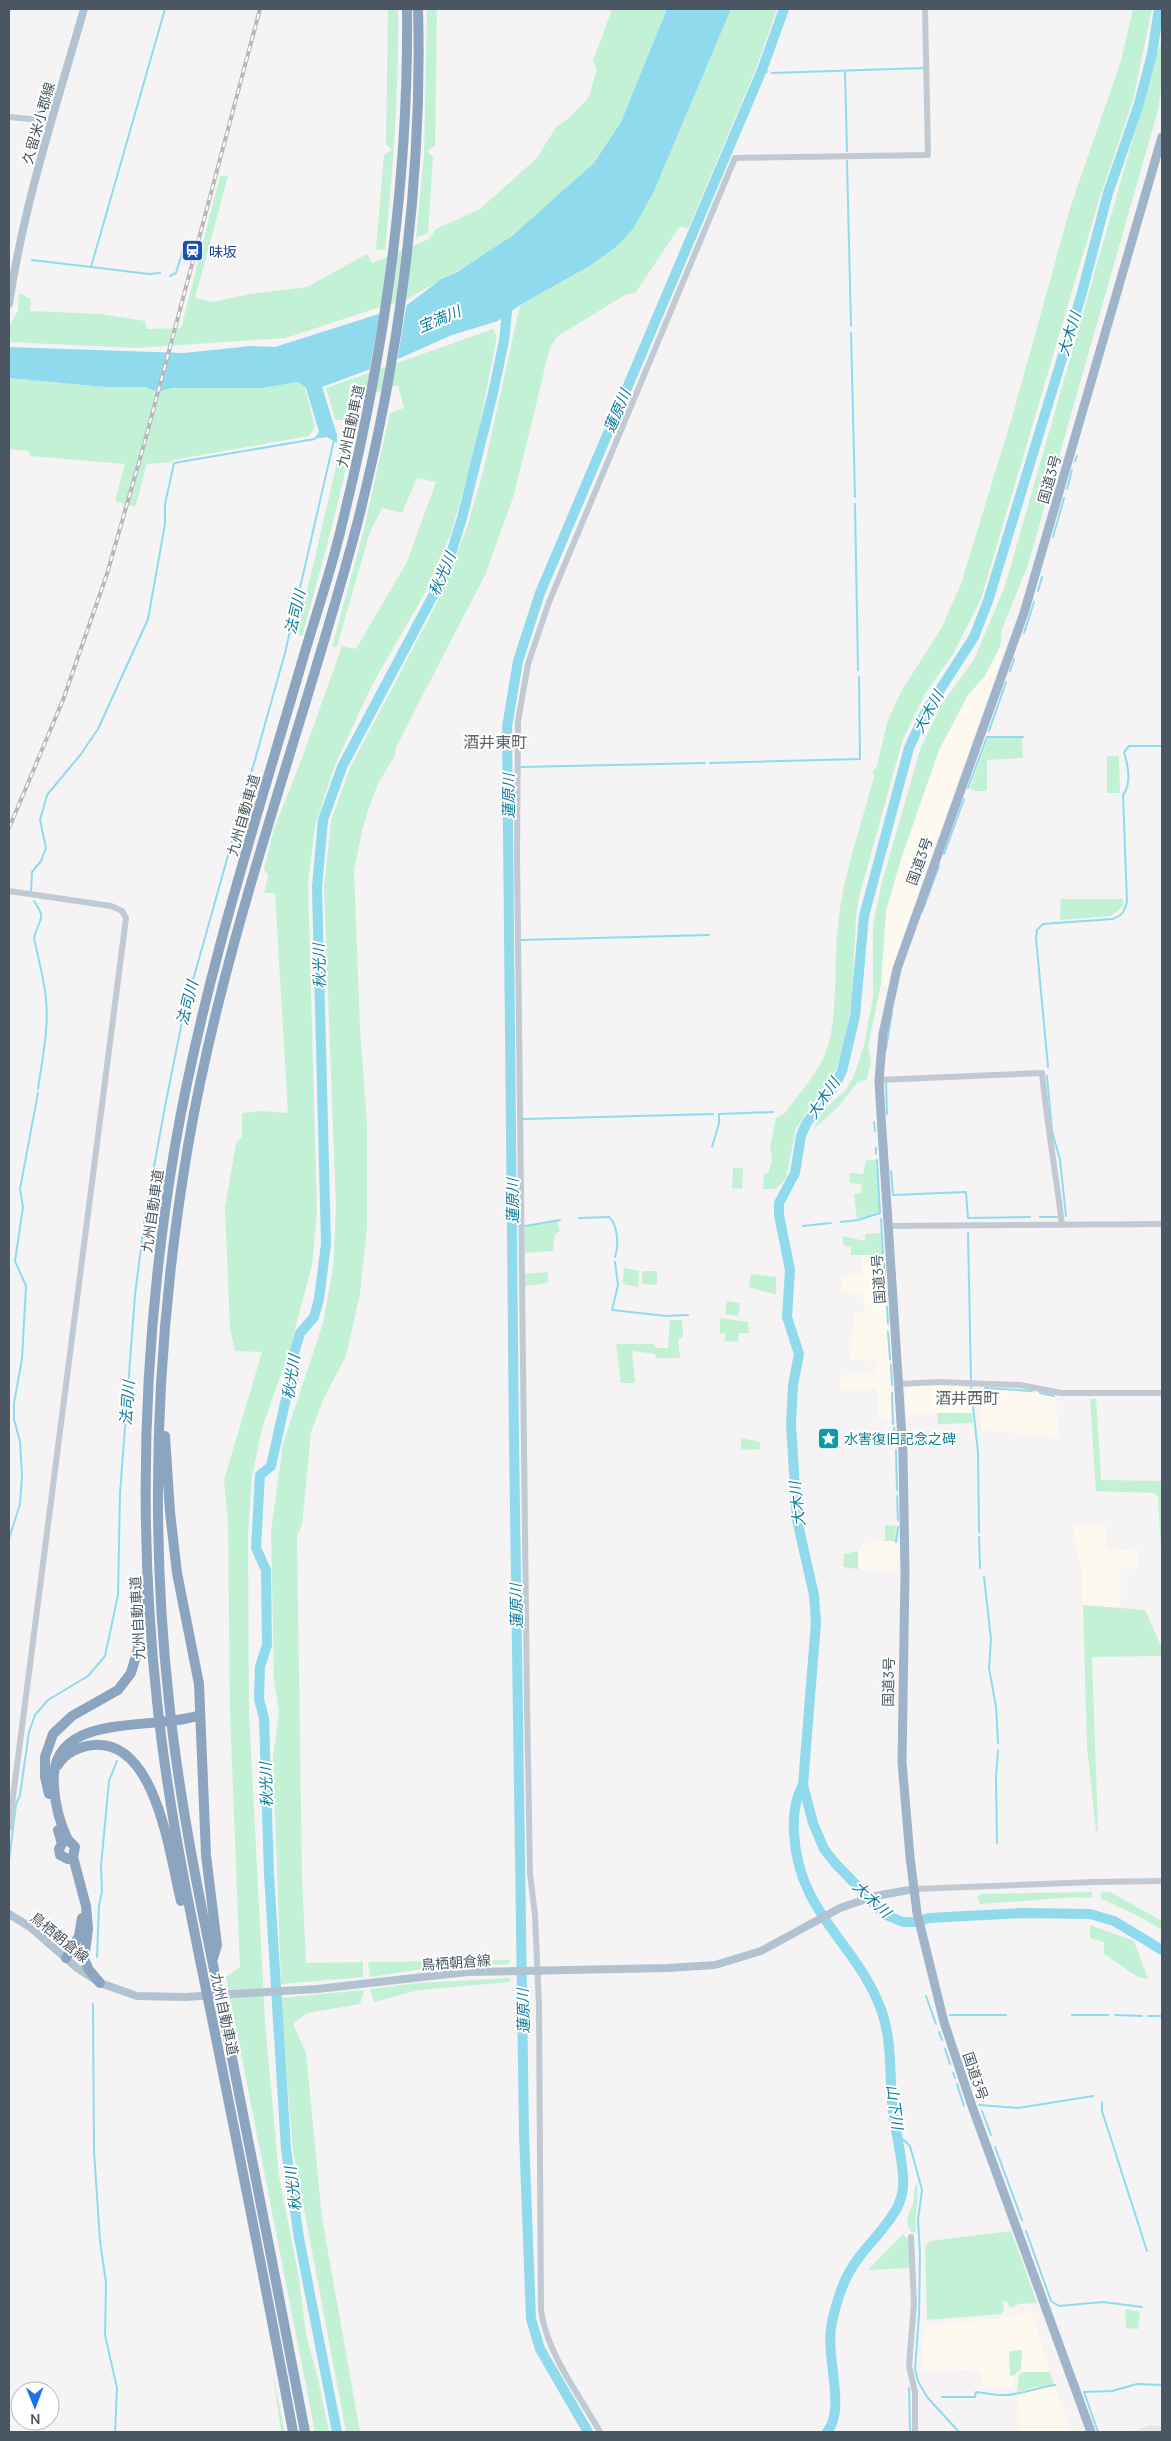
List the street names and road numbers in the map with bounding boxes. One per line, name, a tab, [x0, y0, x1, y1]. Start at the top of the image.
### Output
street label: 久留米小郡線	[17, 80, 59, 166]
street label: 九州自動車道	[332, 383, 368, 469]
street label: 国道3号	[1033, 452, 1065, 506]
street label: 九州自動車道	[222, 772, 264, 858]
street label: 国道3号	[902, 834, 936, 888]
street label: 九州自動車道	[137, 1168, 167, 1254]
street label: 国道3号	[867, 1254, 889, 1304]
street label: 九州自動車道	[125, 1576, 149, 1660]
street label: 国道3号	[878, 1657, 898, 1707]
street label: 鳥栖朝倉線	[27, 1908, 93, 1966]
street label: 鳥栖朝倉線	[420, 1950, 492, 1974]
street label: 九州自動車道	[207, 1971, 243, 2057]
street label: 国道3号	[959, 2049, 993, 2103]

